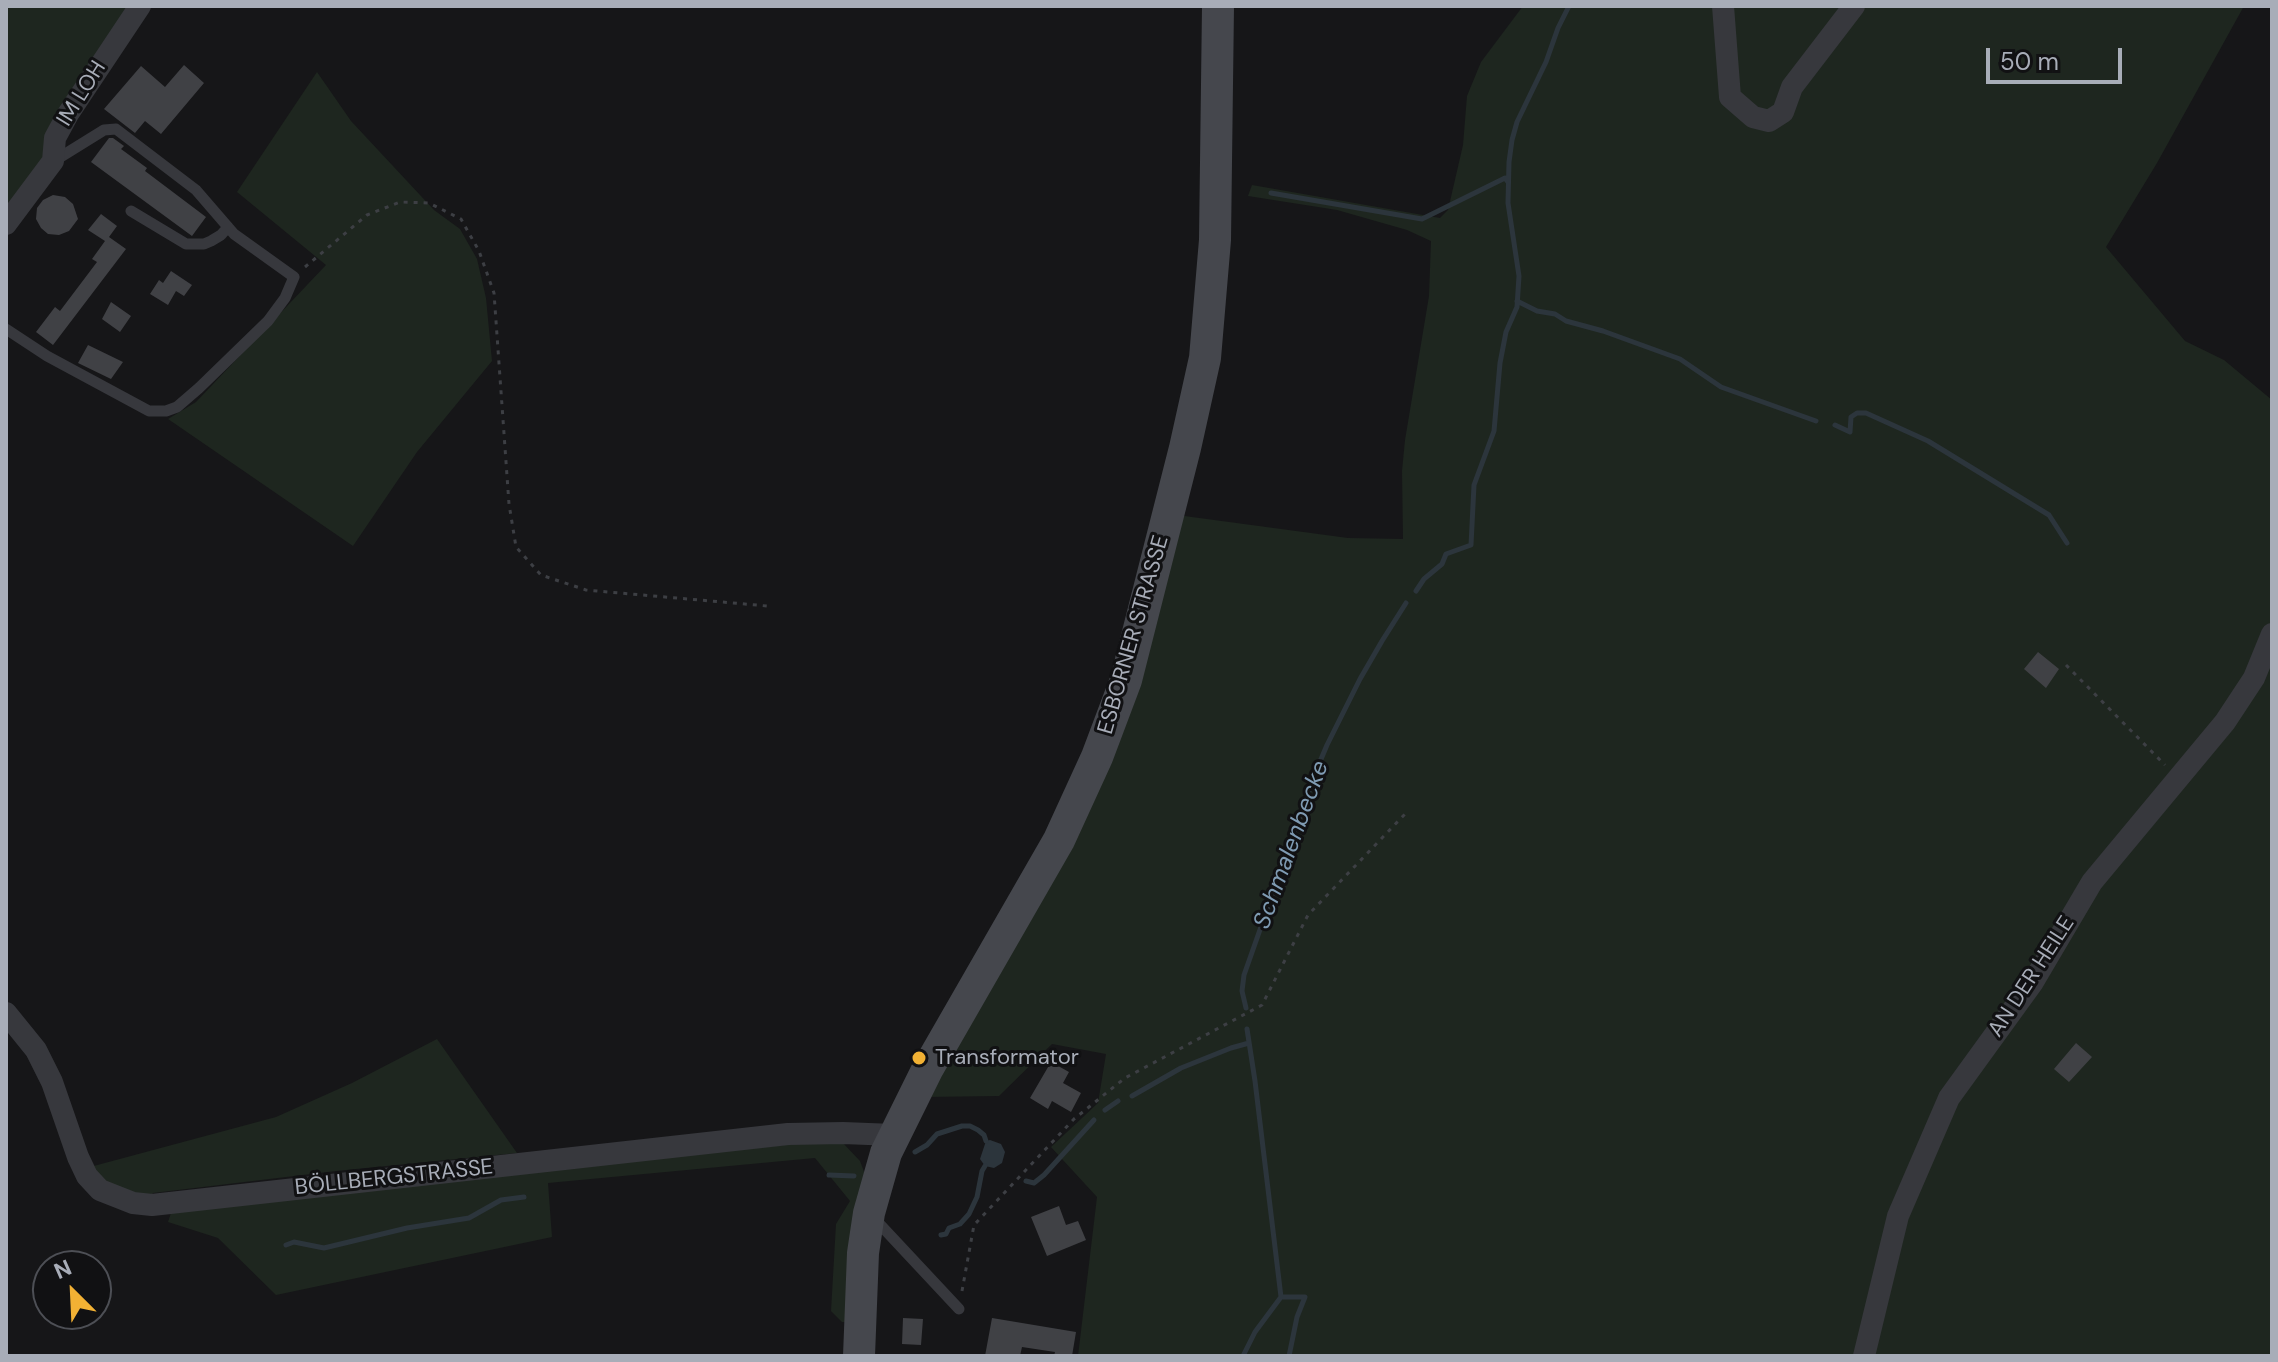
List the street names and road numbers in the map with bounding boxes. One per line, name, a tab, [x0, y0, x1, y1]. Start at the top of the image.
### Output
street label: IM LOH	[52, 57, 112, 131]
street label: ESBORNER STRASSE	[1093, 533, 1175, 737]
street label: AN DER HEILE	[1983, 912, 2081, 1042]
street label: BÖLLBERGSTRASSE	[294, 1154, 494, 1202]

